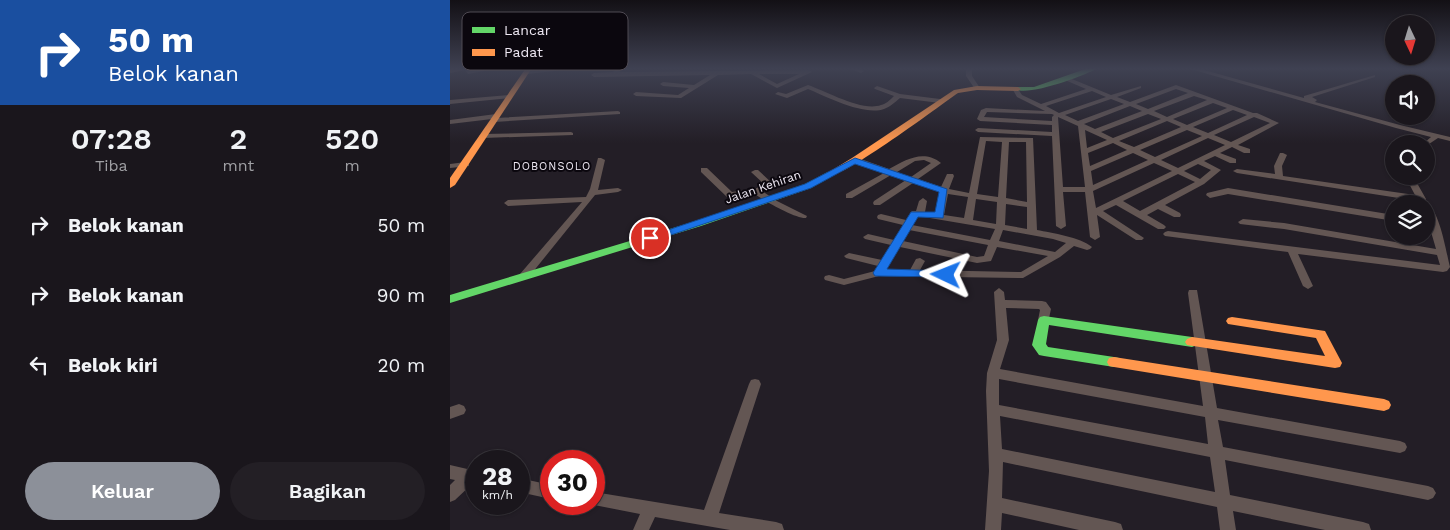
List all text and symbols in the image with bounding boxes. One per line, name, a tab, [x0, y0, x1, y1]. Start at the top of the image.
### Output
legend	[462, 12, 628, 70]
north arrow	[1385, 15, 1435, 65]
map controls	[1385, 15, 1435, 245]
text: 50 m	[108, 19, 194, 61]
icon: right	[25, 20, 90, 85]
text: Lancar	[504, 22, 551, 38]
text: Padat	[504, 44, 543, 60]
text: Belok kanan	[108, 61, 239, 86]
button: sound	[1385, 75, 1435, 125]
text: 07:28	[71, 121, 152, 156]
text: 2	[230, 121, 247, 156]
text: 520	[325, 121, 379, 156]
button: search	[1385, 135, 1435, 185]
text: Tiba	[95, 156, 128, 175]
text: mnt	[223, 156, 254, 175]
text: m	[345, 156, 360, 175]
district label: DOBONSOLO	[513, 160, 591, 173]
street label: Jalan Kehiran	[723, 167, 803, 207]
button: layers	[1385, 195, 1435, 245]
icon: right	[25, 211, 53, 239]
text: Belok kanan	[68, 214, 184, 237]
text: 50 m	[378, 214, 425, 237]
pin	[629, 217, 671, 259]
icon: arrive	[636, 224, 664, 252]
position arrow	[919, 248, 971, 300]
icon: right	[25, 281, 53, 309]
text: Belok kanan	[68, 284, 184, 307]
text: 90 m	[377, 284, 425, 307]
icon: left	[25, 351, 53, 379]
text: Belok kiri	[68, 354, 158, 377]
text: 20 m	[378, 354, 425, 377]
speed limit sign: 30	[540, 450, 605, 515]
button: Keluar	[25, 462, 220, 520]
button: Bagikan	[230, 462, 425, 520]
text: 28	[482, 462, 513, 491]
text: km/h	[482, 488, 513, 502]

